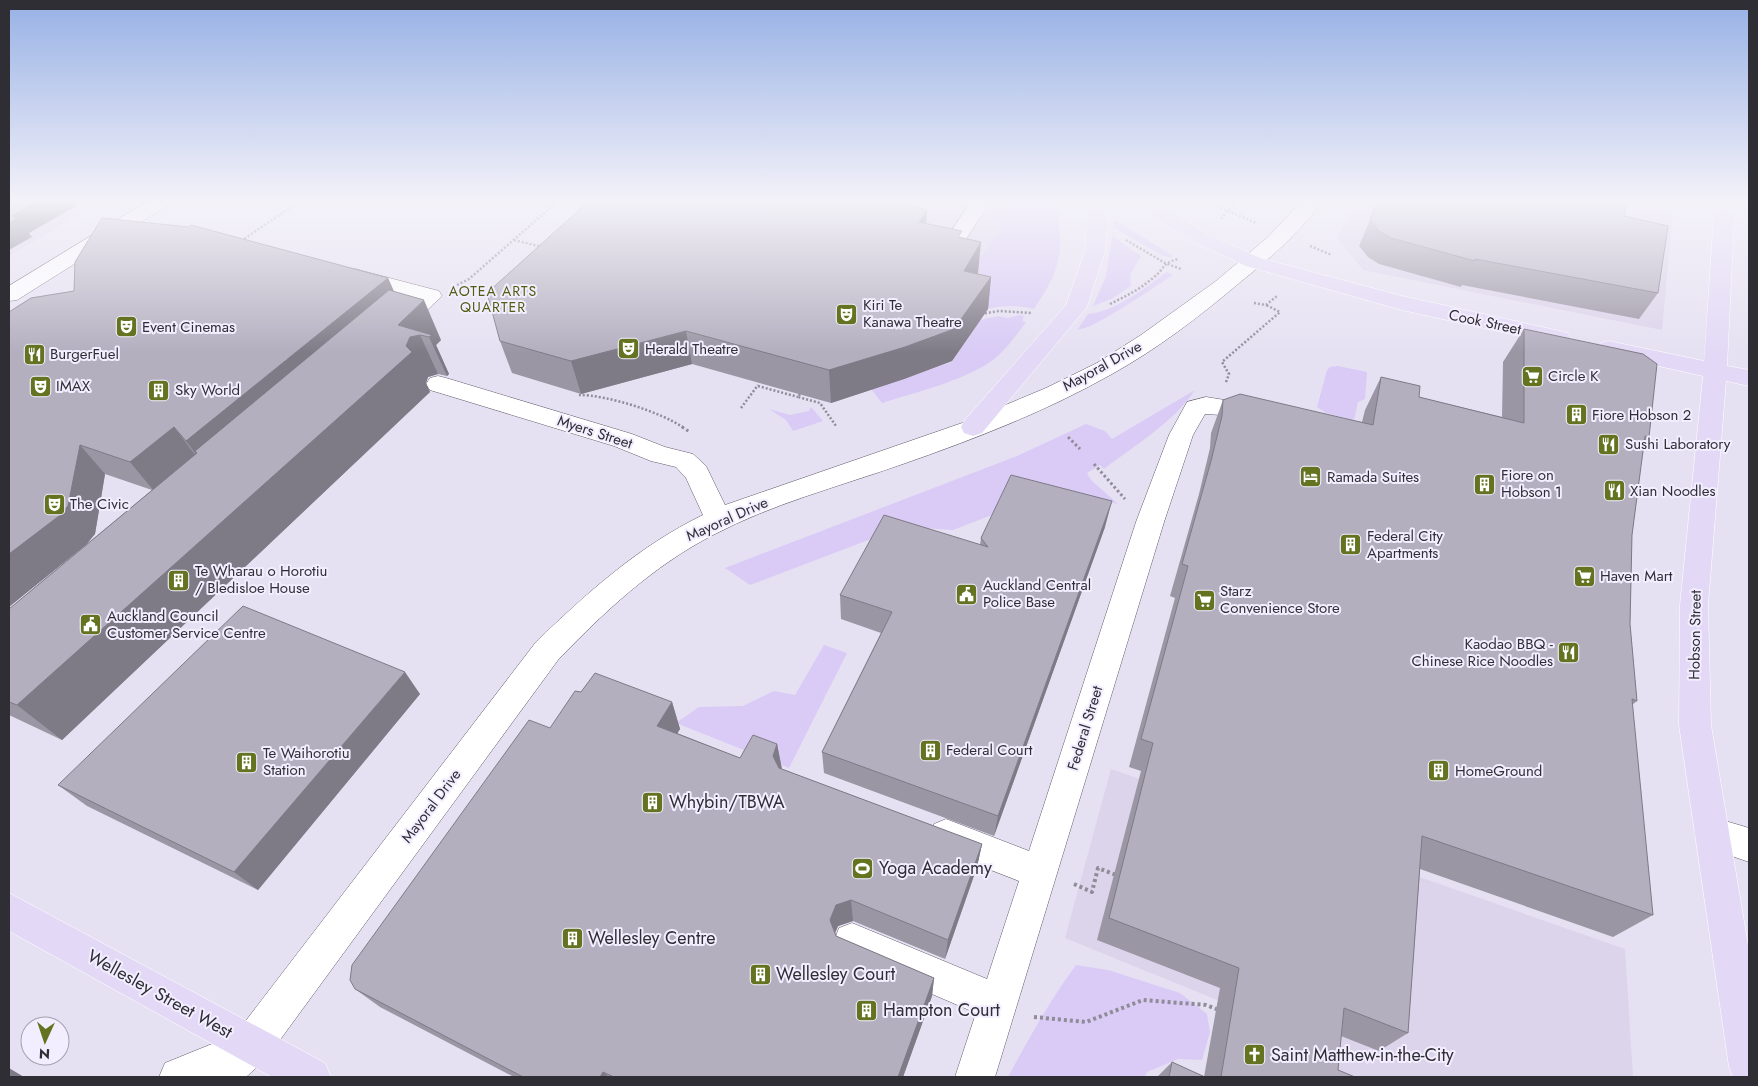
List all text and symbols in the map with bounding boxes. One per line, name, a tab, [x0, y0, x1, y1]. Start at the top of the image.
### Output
district label: AOTEA ARTS QUARTER	[449, 281, 537, 317]
place label: Kiri Te Kanawa Theatre	[863, 294, 962, 333]
theatre icon: Kiri Te Kanawa Theatre	[835, 302, 859, 326]
street label: Cook Street	[1447, 304, 1524, 340]
theatre icon: Event Cinemas	[114, 315, 138, 339]
place label: Event Cinemas	[142, 316, 235, 338]
street label: Mayoral Drive	[1058, 335, 1146, 397]
theatre icon: Herald Theatre	[617, 337, 641, 361]
place label: Herald Theatre	[645, 338, 739, 360]
restaurant icon: BurgerFuel	[22, 342, 46, 366]
place label: BurgerFuel	[50, 343, 119, 365]
supermarket icon: Circle K	[1520, 364, 1544, 388]
place label: Circle K	[1548, 365, 1599, 387]
theatre icon: IMAX	[28, 374, 52, 398]
place label: IMAX	[56, 375, 91, 397]
building icon: Sky World	[147, 378, 171, 402]
place label: Sky World	[175, 379, 240, 401]
building icon: Fiore Hobson 2	[1564, 403, 1588, 427]
place label: Fiore Hobson 2	[1592, 404, 1691, 426]
street label: Myers Street	[555, 410, 636, 455]
restaurant icon: Sushi Laboratory	[1597, 432, 1621, 456]
place label: Sushi Laboratory	[1625, 433, 1731, 455]
place label: Fiore on Hobson 1	[1501, 464, 1562, 503]
hotel icon: Ramada Suites	[1299, 465, 1323, 489]
place label: Ramada Suites	[1327, 466, 1419, 488]
building icon: Fiore on Hobson 1	[1473, 472, 1497, 496]
restaurant icon: Xian Noodles	[1602, 479, 1626, 503]
place label: Xian Noodles	[1630, 480, 1716, 502]
street label: Mayoral Drive	[683, 491, 772, 547]
theatre icon: The Civic	[42, 492, 66, 516]
place label: The Civic	[70, 493, 129, 515]
place label: Federal City Apartments	[1367, 525, 1443, 564]
building icon: Federal City Apartments	[1339, 533, 1363, 557]
place label: Te Wharau o Horotiu / Bledisloe House	[195, 560, 327, 599]
supermarket icon: Haven Mart	[1572, 564, 1596, 588]
place label: Haven Mart	[1600, 565, 1673, 587]
building icon: Te Wharau o Horotiu / Bledisloe House	[167, 568, 191, 592]
place label: Auckland Central Police Base	[983, 574, 1091, 613]
place label: Starz Convenience Store	[1220, 580, 1340, 619]
public building icon: Auckland Central Police Base	[955, 582, 979, 606]
supermarket icon: Starz Convenience Store	[1192, 588, 1216, 612]
street label: Hobson Street	[1683, 589, 1707, 680]
place label: Auckland Council Customer Service Centre	[107, 605, 266, 644]
public building icon: Auckland Council Customer Service Centre	[79, 613, 103, 637]
place label: Kaodao BBQ - Chinese Rice Noodles	[1412, 633, 1554, 672]
restaurant icon: Kaodao BBQ - Chinese Rice Noodles	[1557, 641, 1581, 665]
street label: Federal Street	[1062, 683, 1108, 773]
building icon: Federal Court	[918, 738, 942, 762]
place label: Federal Court	[946, 739, 1033, 761]
place label: Te Waihorotiu Station	[263, 742, 350, 781]
building icon: Te Waihorotiu Station	[235, 750, 259, 774]
building icon: HomeGround	[1427, 759, 1451, 783]
place label: HomeGround	[1455, 760, 1542, 782]
street label: Mayoral Drive	[396, 764, 466, 848]
place label: Whybin/TBWA	[669, 789, 785, 815]
building icon: Whybin/TBWA	[641, 790, 665, 814]
place label: Yoga Academy	[879, 855, 992, 881]
sports icon: Yoga Academy	[851, 856, 875, 880]
place label: Wellesley Centre	[588, 925, 715, 951]
building icon: Wellesley Centre	[560, 926, 584, 950]
street label: Wellesley Street West	[83, 943, 238, 1045]
place label: Wellesley Court	[776, 961, 896, 987]
building icon: Wellesley Court	[748, 962, 772, 986]
place label: Hampton Court	[883, 997, 1001, 1023]
building icon: Hampton Court	[855, 998, 879, 1022]
north arrow	[20, 1016, 70, 1066]
place label: Saint Matthew-in-the-City	[1271, 1042, 1454, 1068]
church icon: Saint Matthew-in-the-City	[1243, 1043, 1267, 1067]
text: N	[38, 1044, 50, 1064]

